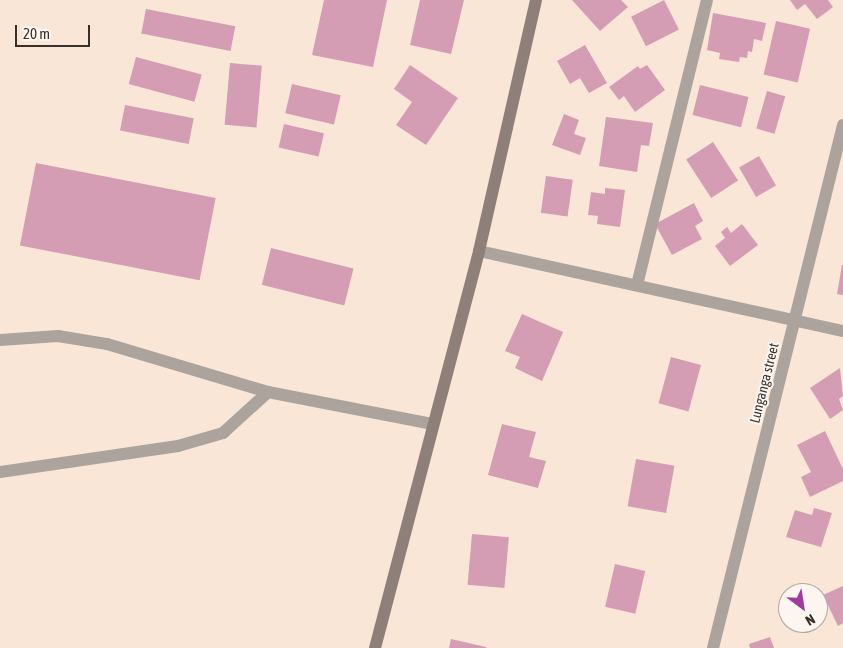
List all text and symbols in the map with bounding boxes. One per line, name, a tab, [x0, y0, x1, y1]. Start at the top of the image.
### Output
scale bar	[18, 15, 92, 47]
text: 20 m	[23, 25, 50, 42]
street label: Lunganga street	[746, 341, 782, 425]
north arrow	[778, 583, 828, 633]
text: N	[803, 611, 818, 629]

